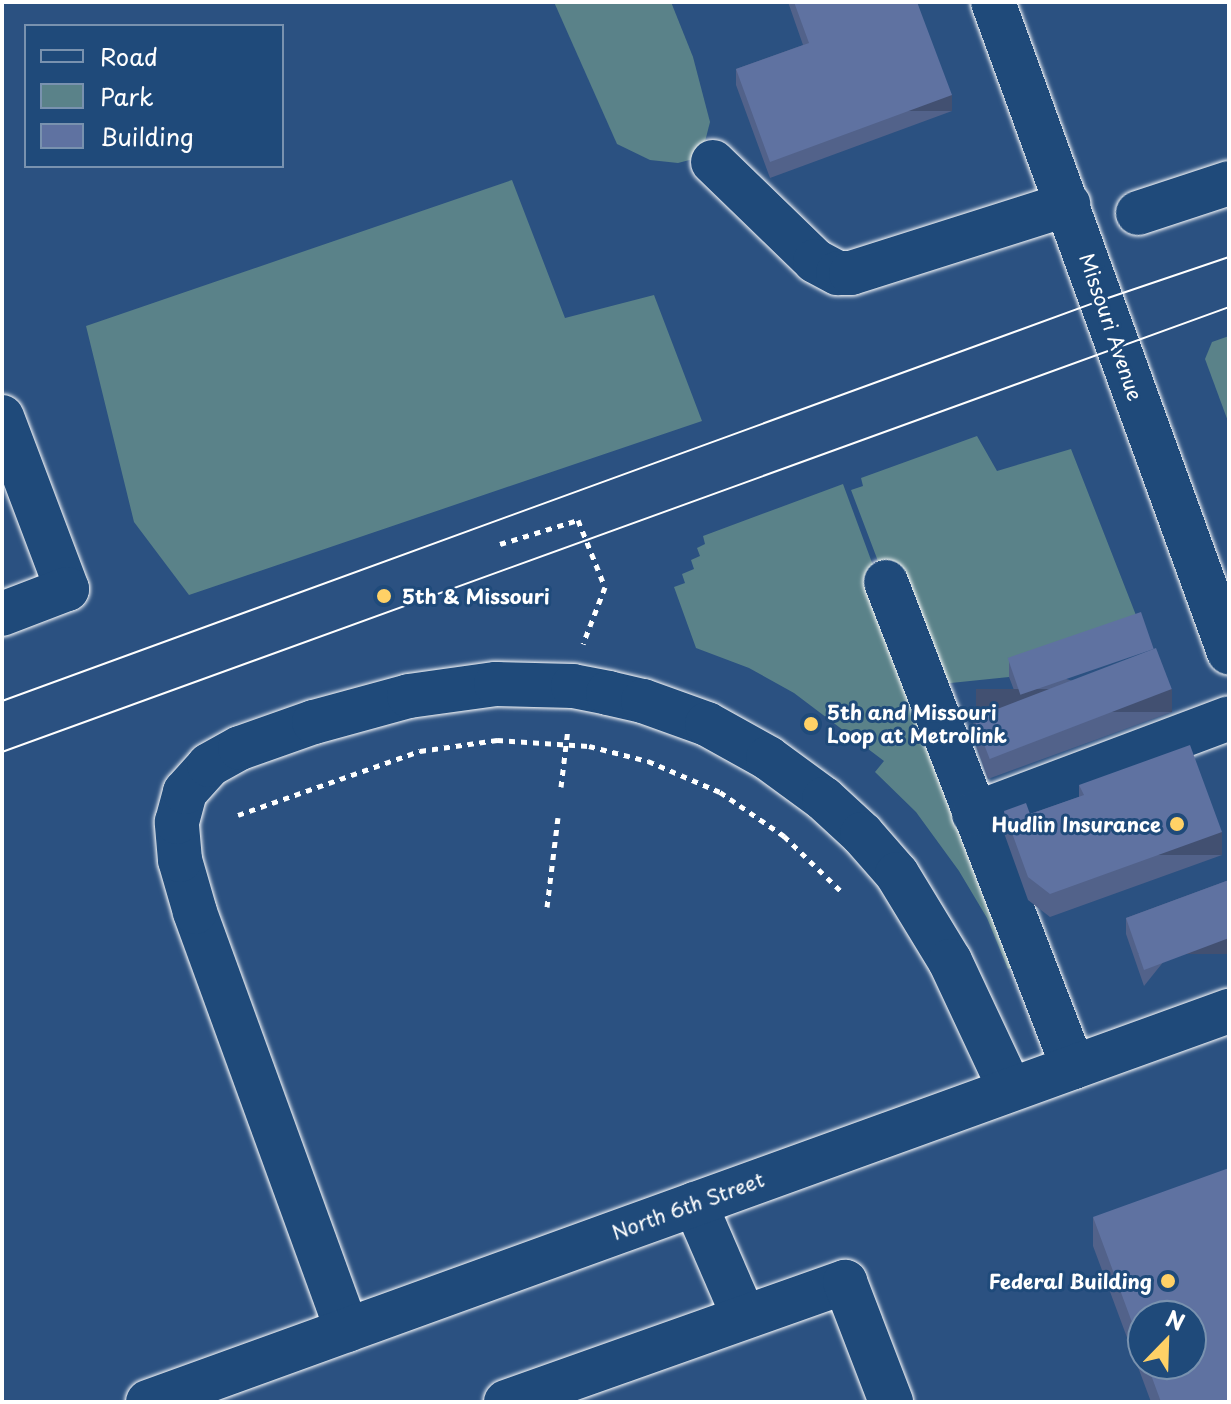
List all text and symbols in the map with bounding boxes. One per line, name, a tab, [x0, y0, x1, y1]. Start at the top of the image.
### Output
legend	[24, 24, 284, 168]
text: Road	[100, 38, 158, 74]
text: Park	[100, 78, 154, 114]
text: Building	[100, 118, 194, 154]
street label: Missouri Avenue	[1074, 250, 1148, 404]
place label: 5th & Missouri	[402, 584, 550, 608]
marker: 5th & Missouri	[373, 585, 395, 607]
place label: 5th and Missouri Loop at Metrolink	[827, 700, 1007, 747]
marker: 5th and Missouri Loop at Metrolink	[802, 715, 820, 733]
place label: Hudlin Insurance	[991, 812, 1161, 836]
marker: Hudlin Insurance	[1168, 815, 1186, 833]
street label: North 6th Street	[607, 1167, 769, 1245]
place label: Federal Building	[989, 1269, 1152, 1293]
marker: Federal Building	[1159, 1272, 1177, 1290]
north arrow	[1127, 1300, 1207, 1380]
text: N	[1161, 1301, 1190, 1338]

